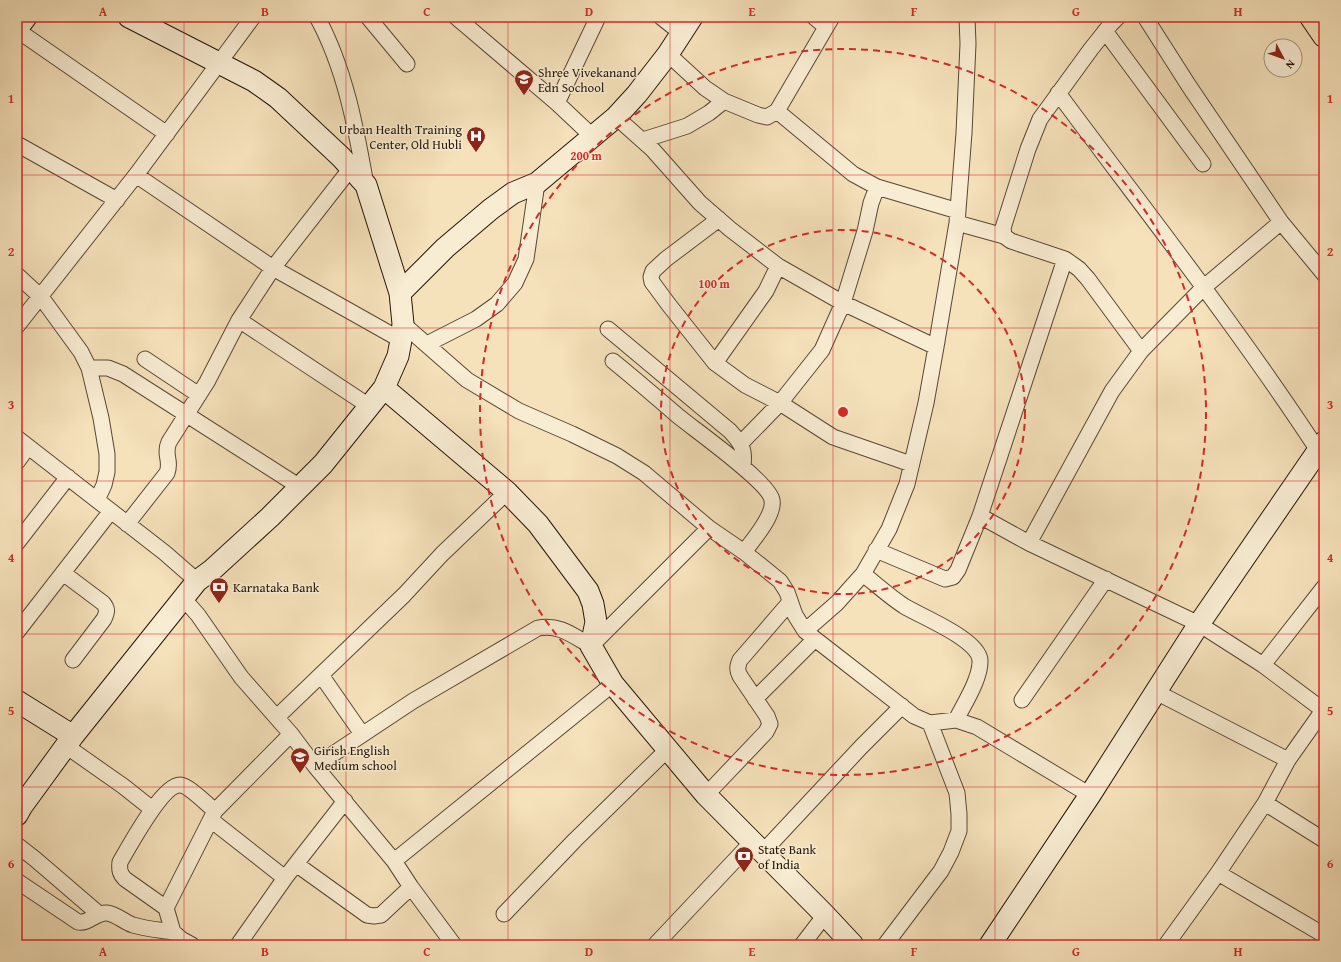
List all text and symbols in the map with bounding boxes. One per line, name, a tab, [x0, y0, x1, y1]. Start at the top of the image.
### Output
text: A	[99, 2, 108, 21]
text: B	[261, 2, 269, 21]
text: C	[423, 2, 431, 21]
text: D	[585, 2, 593, 21]
text: E	[749, 2, 756, 21]
text: F	[911, 2, 918, 21]
text: G	[1072, 2, 1080, 21]
text: H	[1233, 2, 1243, 21]
north arrow	[1263, 38, 1303, 78]
text: N	[1282, 57, 1299, 73]
place label: Shree Vivekanand Edn Sochool	[538, 63, 637, 97]
school or university icon: Shree Vivekanand Edn Sochool	[513, 68, 535, 96]
text: 1	[8, 89, 14, 108]
text: 1	[1327, 89, 1333, 108]
place label: Urban Health Training Center, Old Hubli	[339, 120, 463, 154]
hospital icon: Urban Health Training Center, Old Hubli	[465, 125, 487, 153]
text: 200 m	[570, 147, 603, 164]
text: 2	[8, 242, 15, 261]
text: 2	[1327, 242, 1334, 261]
text: 100 m	[698, 275, 731, 292]
text: 3	[8, 395, 14, 414]
text: 3	[1327, 395, 1333, 414]
centre of rings	[836, 405, 850, 419]
text: 4	[8, 548, 15, 567]
text: 4	[1327, 548, 1334, 567]
bank icon: Karnataka Bank	[208, 576, 230, 604]
place label: Karnataka Bank	[233, 578, 320, 597]
text: 5	[8, 701, 15, 720]
text: 5	[1327, 701, 1334, 720]
place label: Girish English Medium school	[314, 741, 397, 775]
school or university icon: Girish English Medium school	[289, 746, 311, 774]
place label: State Bank of India	[758, 840, 816, 874]
bank icon: State Bank of India	[733, 845, 755, 873]
text: 6	[8, 854, 15, 873]
text: 6	[1327, 854, 1334, 873]
text: A	[99, 942, 108, 961]
text: B	[261, 942, 269, 961]
text: C	[423, 942, 431, 961]
text: D	[585, 942, 593, 961]
text: E	[749, 942, 756, 961]
text: F	[911, 942, 918, 961]
text: G	[1072, 942, 1080, 961]
text: H	[1233, 942, 1243, 961]

